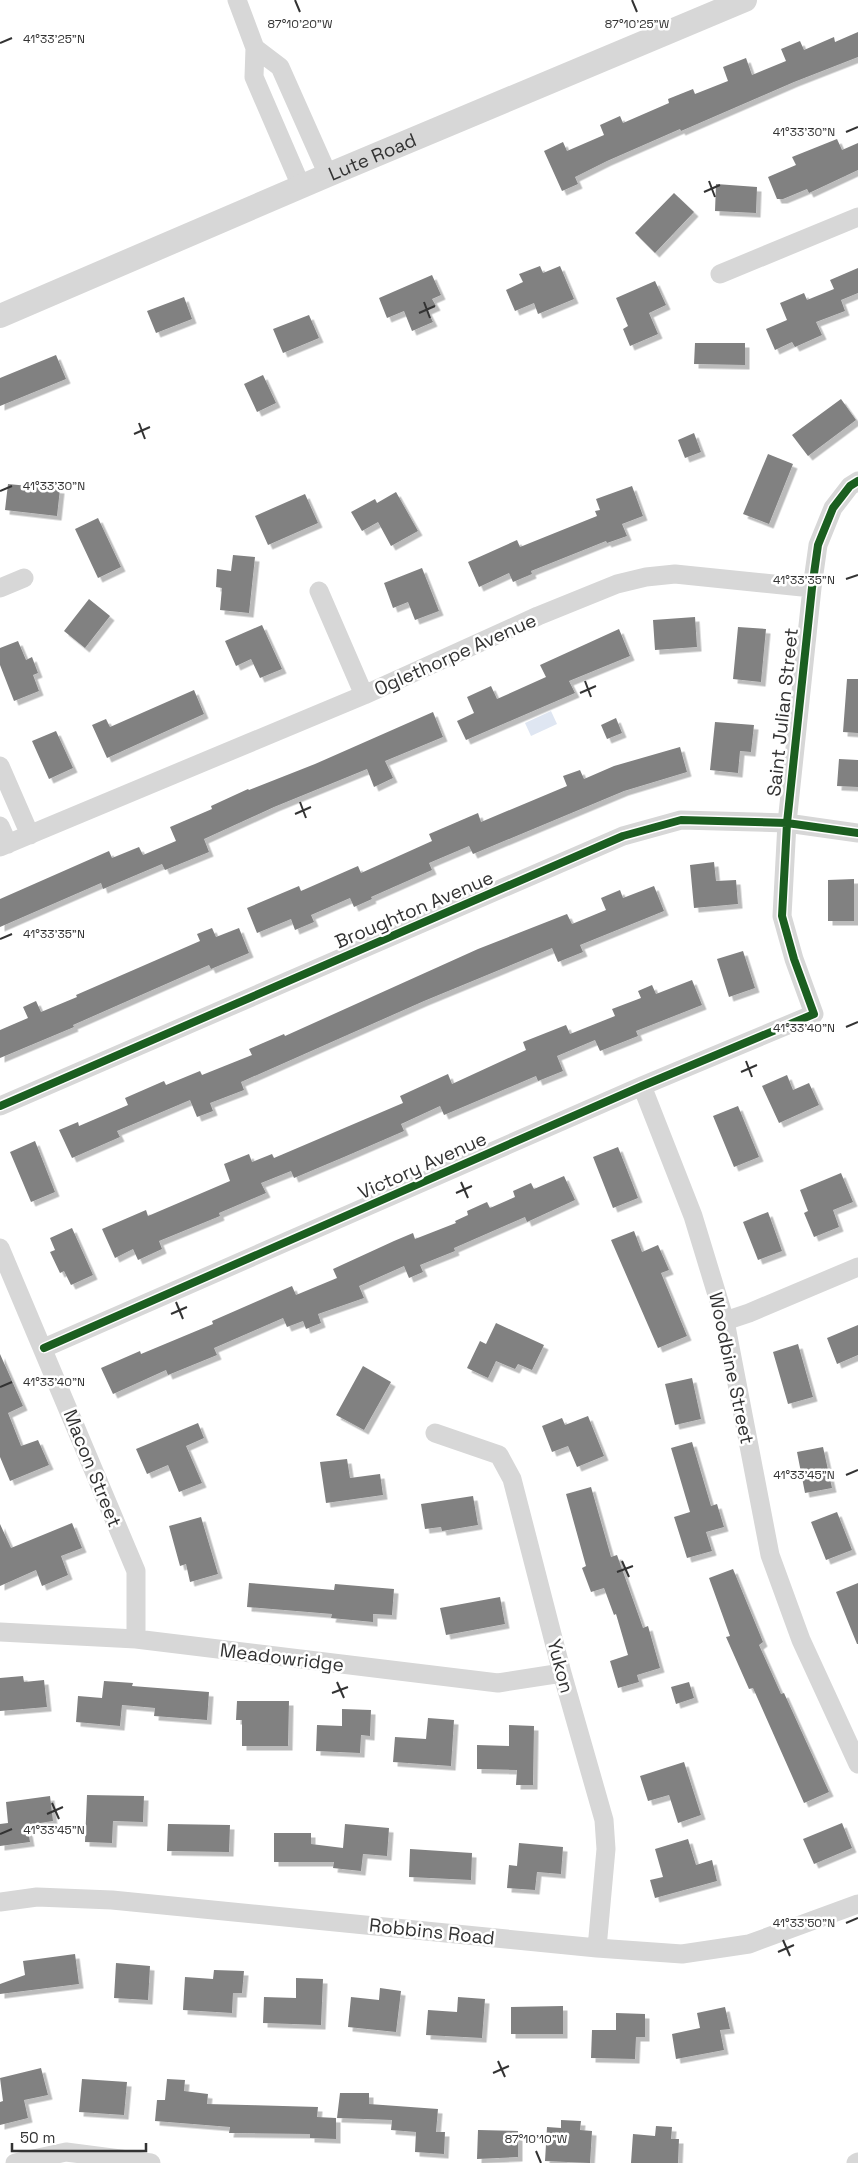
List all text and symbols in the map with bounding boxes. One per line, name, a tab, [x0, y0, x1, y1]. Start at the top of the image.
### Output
text: 87°10'20"W	[268, 16, 333, 32]
text: 87°10'25"W	[605, 16, 670, 32]
text: 41°33'25"N	[23, 31, 85, 47]
text: 41°33'30"N	[773, 124, 835, 140]
street label: Lute Road	[325, 127, 420, 186]
text: 41°33'30"N	[23, 478, 85, 494]
text: 41°33'35"N	[773, 572, 835, 588]
street label: Oglethorpe Avenue	[370, 607, 540, 701]
street label: Saint Julian Street	[761, 626, 804, 798]
street label: Broughton Avenue	[331, 865, 497, 954]
text: 41°33'35"N	[23, 926, 85, 942]
text: 41°33'40"N	[773, 1020, 835, 1036]
street label: Victory Avenue	[354, 1126, 490, 1205]
street label: Woodbine Street	[703, 1290, 760, 1446]
text: 41°33'40"N	[23, 1374, 85, 1390]
street label: Macon Street	[58, 1406, 128, 1531]
text: 41°33'45"N	[773, 1467, 835, 1483]
street label: Yukon	[541, 1636, 580, 1696]
street label: Meadowridge	[218, 1637, 345, 1678]
text: 41°33'45"N	[23, 1822, 85, 1838]
street label: Robbins Road	[368, 1912, 496, 1951]
text: 41°33'50"N	[773, 1915, 835, 1931]
scale bar	[12, 2120, 146, 2152]
text: 50 m	[20, 2128, 55, 2147]
text: 87°10'10"W	[505, 2131, 568, 2147]

